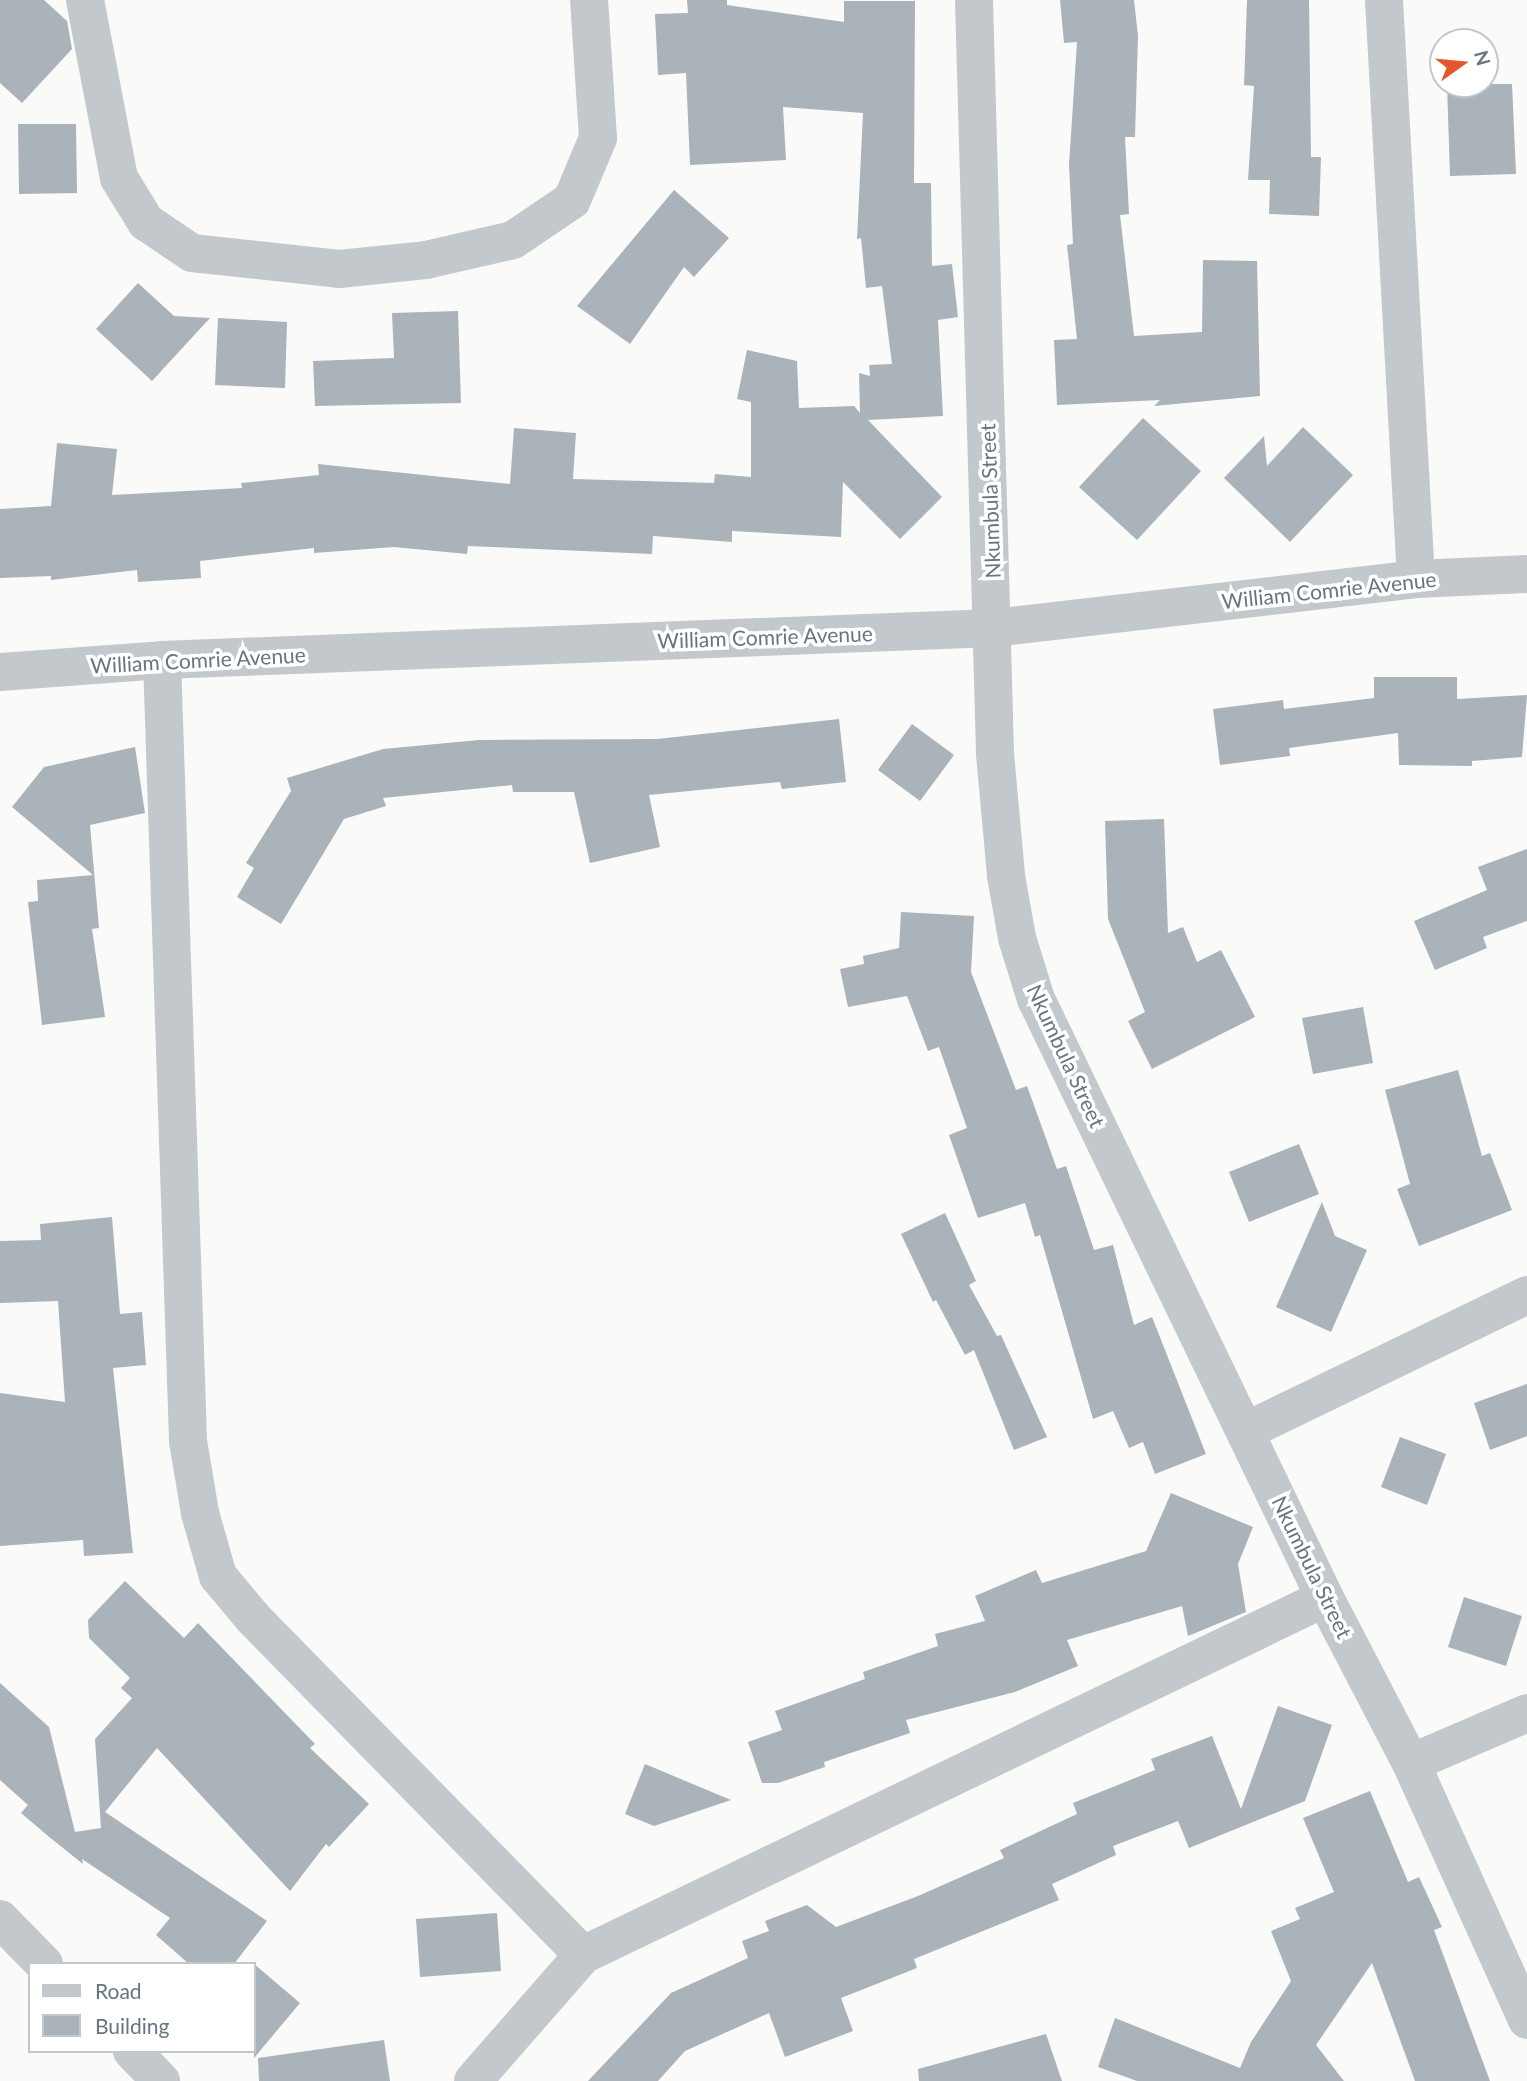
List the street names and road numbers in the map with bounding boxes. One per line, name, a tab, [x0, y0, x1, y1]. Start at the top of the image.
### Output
street label: Nkumbula Street	[975, 423, 1005, 579]
street label: William Comrie Avenue	[1220, 566, 1438, 614]
street label: William Comrie Avenue	[656, 621, 874, 653]
street label: William Comrie Avenue	[89, 642, 307, 678]
street label: Nkumbula Street	[1022, 980, 1110, 1132]
street label: Nkumbula Street	[1267, 1492, 1357, 1642]

